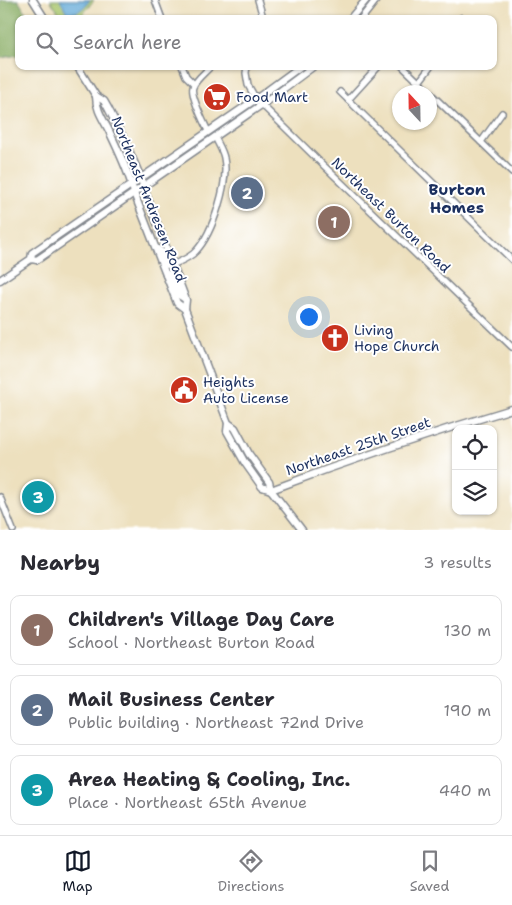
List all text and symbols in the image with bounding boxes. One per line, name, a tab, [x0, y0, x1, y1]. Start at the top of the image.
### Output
search box	[15, 15, 497, 70]
icon: search	[33, 29, 61, 57]
text: Search here	[73, 30, 182, 55]
supermarket icon: Food Mart	[202, 82, 232, 112]
north arrow	[392, 85, 437, 130]
place label: Food Mart	[236, 88, 308, 106]
street label: Northeast Andresen Road	[107, 113, 191, 285]
street label: Northeast Burton Road	[328, 153, 454, 277]
pin: 2	[231, 174, 263, 212]
district label: Burton Homes	[429, 179, 486, 218]
pin: 1	[318, 203, 350, 241]
your location	[296, 304, 322, 330]
place label: Living Hope Church	[354, 321, 439, 355]
church icon: Living Hope Church	[320, 323, 350, 353]
place label: Heights Auto License	[203, 373, 289, 407]
public building icon: Heights Auto License	[169, 375, 199, 405]
street label: Northeast 25th Street	[283, 413, 433, 479]
map controls	[452, 425, 497, 515]
button: locate	[452, 425, 497, 470]
button: layers	[452, 470, 497, 515]
pin: 3	[22, 478, 54, 516]
text: Nearby	[20, 549, 100, 577]
text: 3 results	[423, 552, 492, 573]
text: Children's Village Day Care	[68, 607, 335, 632]
text: 1	[33, 620, 41, 641]
text: 130 m	[444, 620, 491, 641]
text: School · Northeast Burton Road	[68, 632, 315, 653]
text: Mail Business Center	[68, 687, 275, 712]
text: 2	[31, 700, 43, 721]
text: 190 m	[444, 700, 491, 721]
text: Public building · Northeast 72nd Drive	[68, 712, 364, 733]
text: Area Heating & Cooling, Inc.	[68, 767, 350, 792]
text: 3	[31, 780, 43, 801]
text: 440 m	[439, 780, 491, 801]
text: Place · Northeast 65th Avenue	[68, 792, 307, 813]
tab: Map	[63, 847, 93, 895]
tab: Directions	[218, 847, 284, 895]
tab: Saved	[410, 847, 449, 895]

